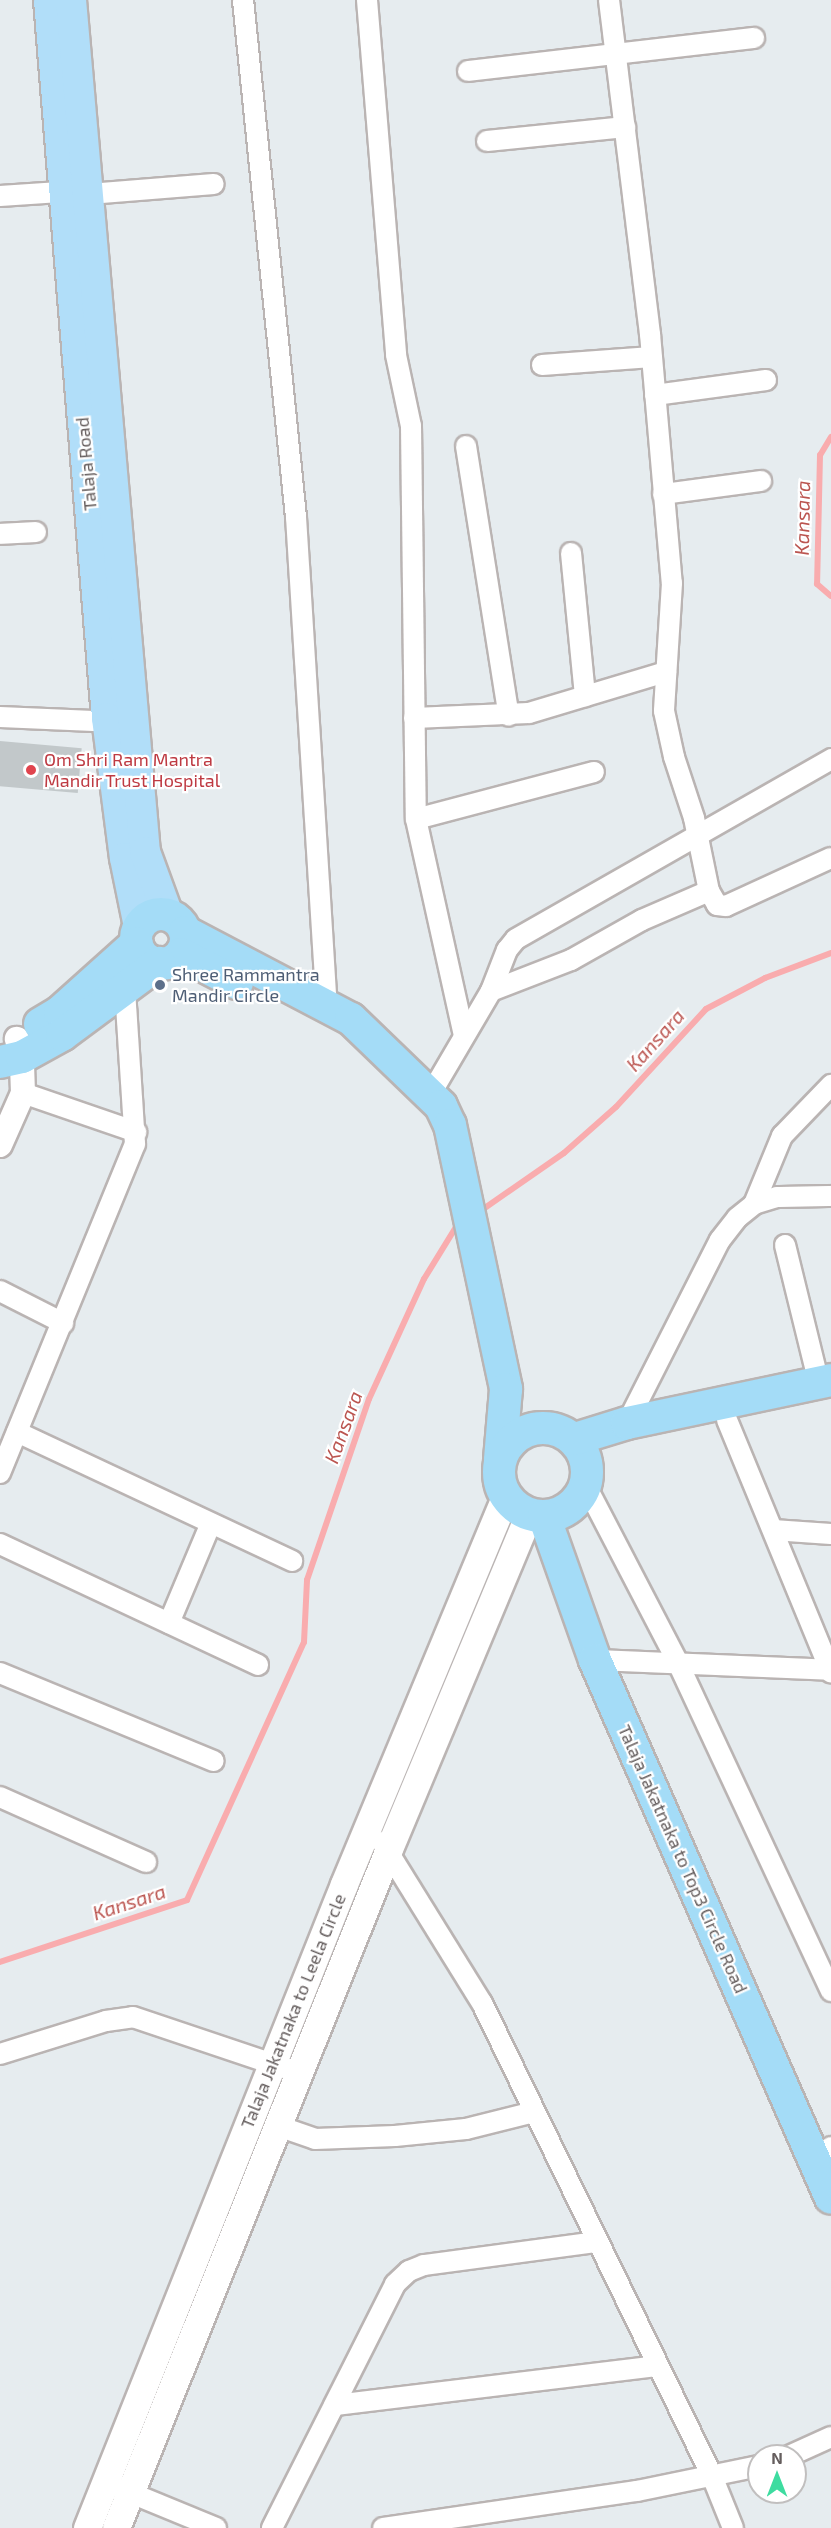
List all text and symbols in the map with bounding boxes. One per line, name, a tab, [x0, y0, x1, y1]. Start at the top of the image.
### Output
street label: Talaja Road	[71, 416, 101, 512]
water label: Kansara	[789, 480, 815, 556]
place label: Om Shri Ram Mantra Mandir Trust Hospital	[44, 749, 221, 792]
marker: Om Shri Ram Mantra Mandir Trust Hospital	[22, 761, 40, 779]
place label: Shree Rammantra Mandir Circle	[172, 964, 320, 1006]
marker: Shree Rammantra Mandir Circle	[153, 978, 167, 992]
water label: Kansara	[621, 1004, 689, 1076]
water label: Kansara	[319, 1387, 367, 1467]
street label: Talaja Jakatnaka to Top3 Circle Road	[614, 1721, 752, 1997]
water label: Kansara	[89, 1879, 169, 1925]
street label: Talaja Jakatnaka to Leela Circle	[236, 1890, 350, 2132]
north arrow	[747, 2444, 807, 2504]
text: N	[771, 2448, 783, 2467]

